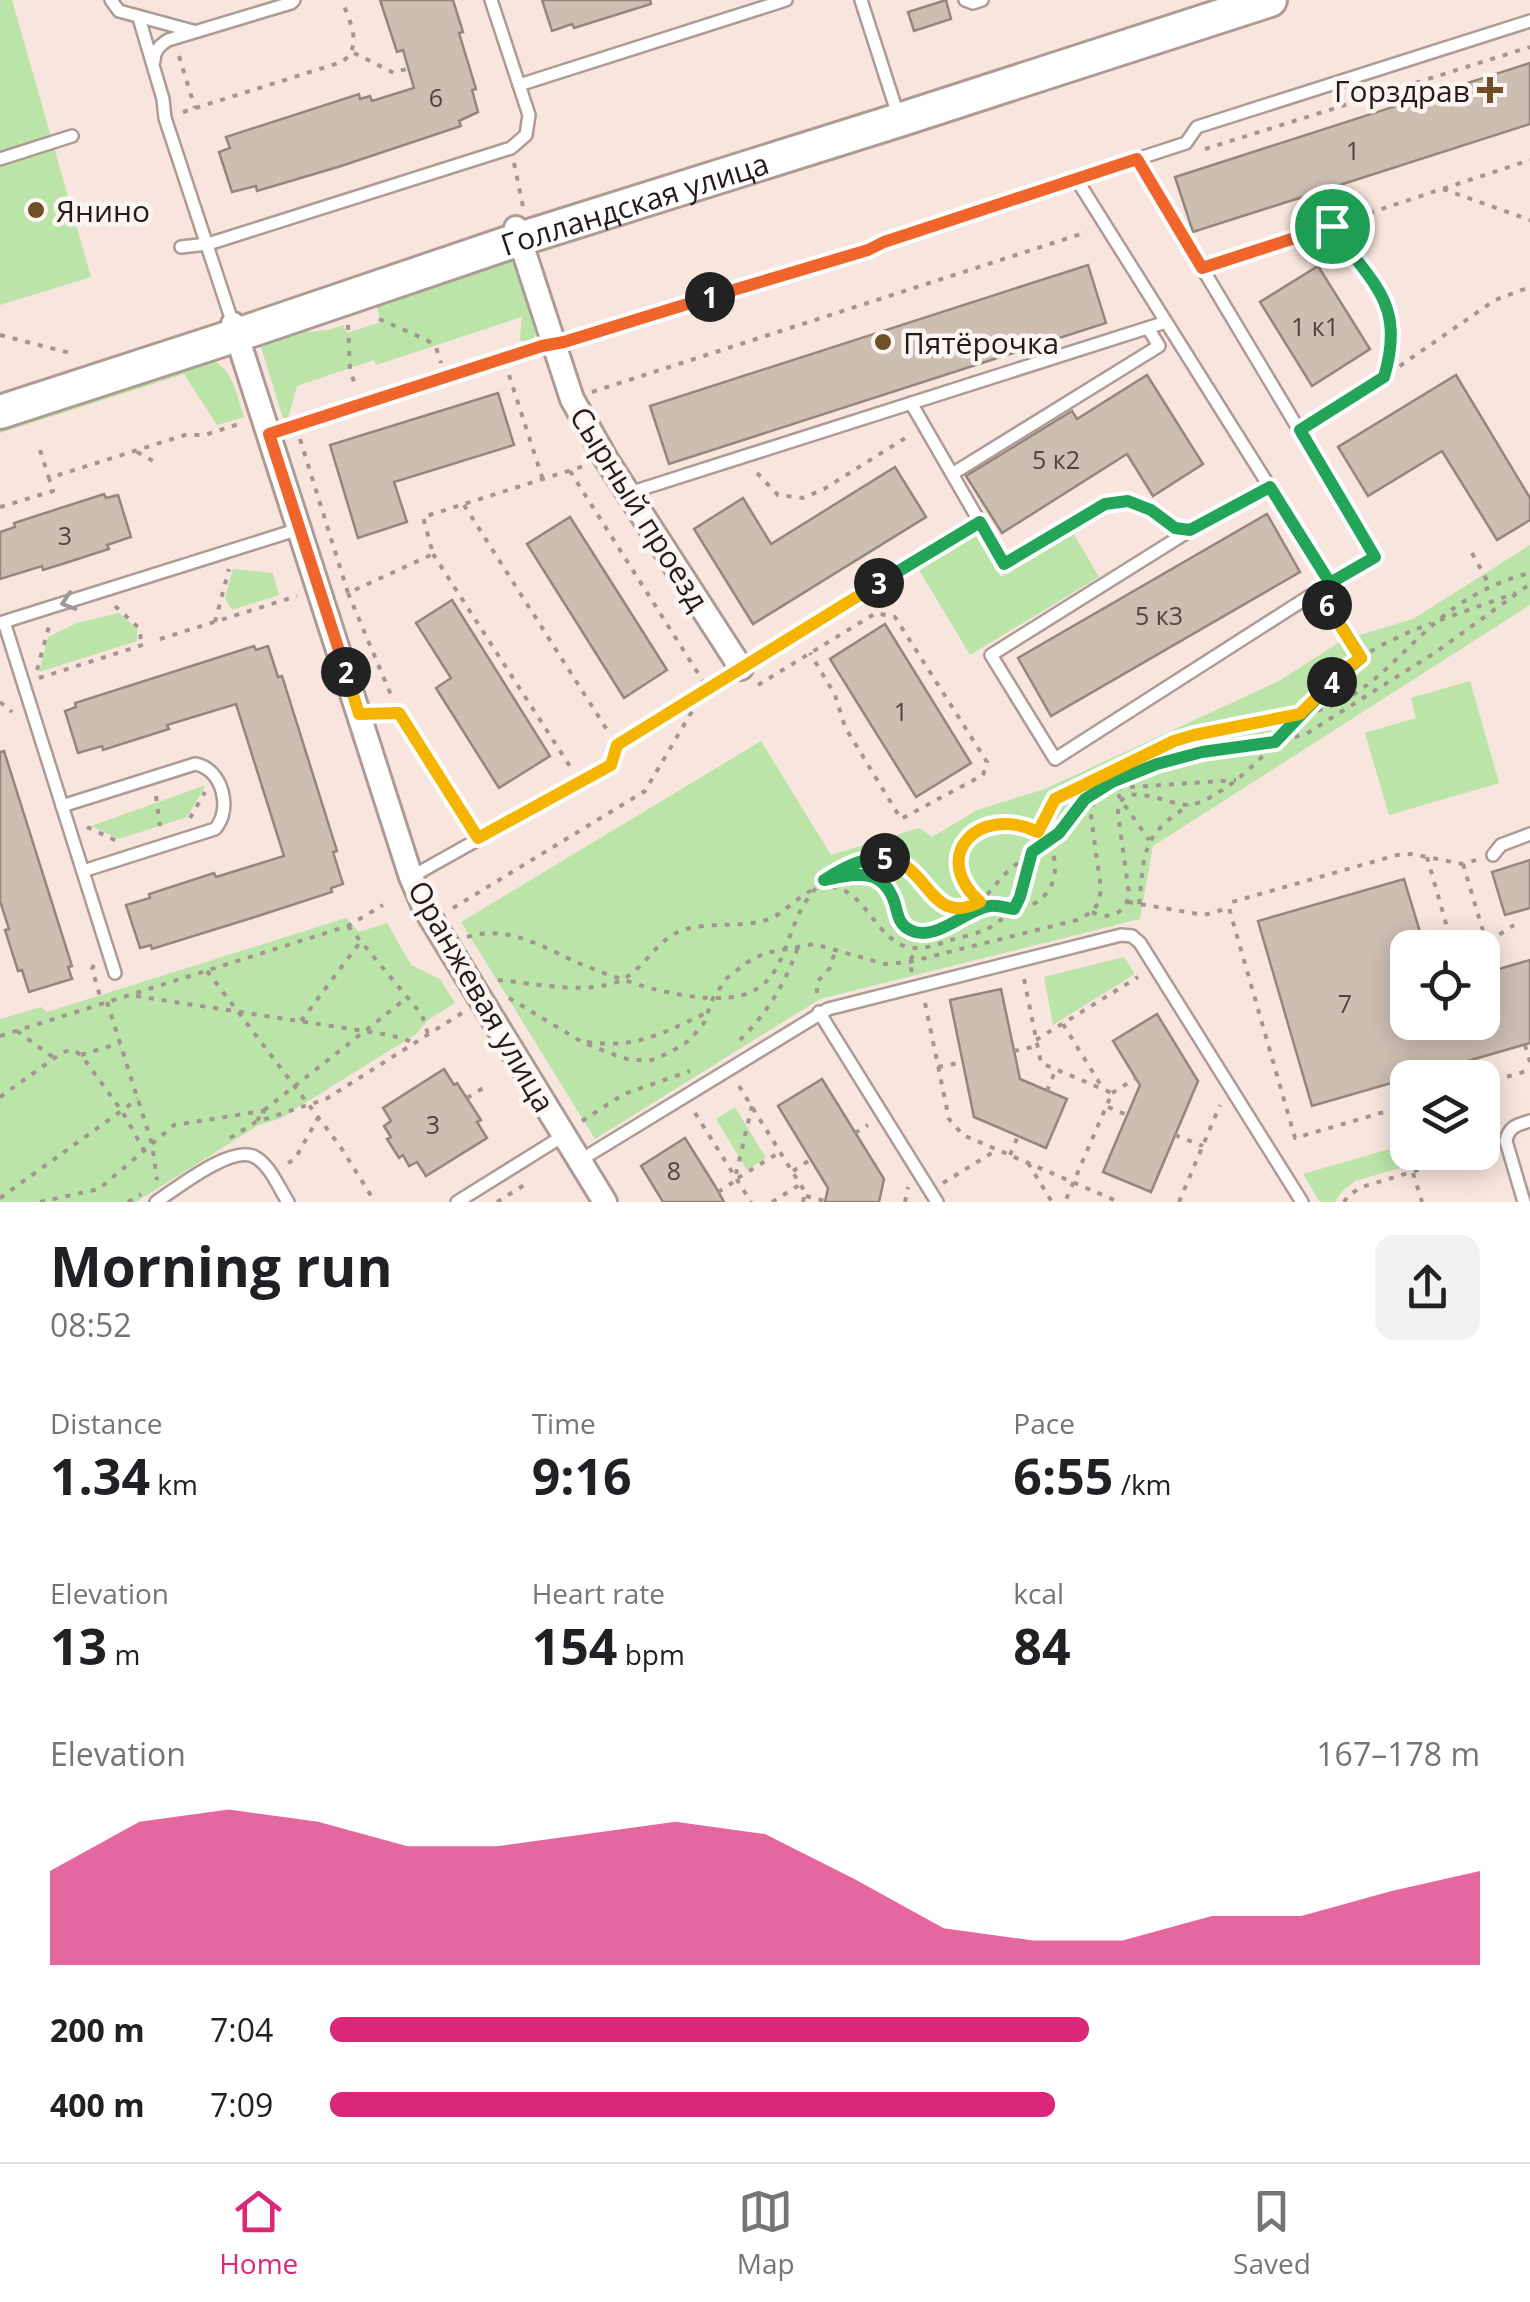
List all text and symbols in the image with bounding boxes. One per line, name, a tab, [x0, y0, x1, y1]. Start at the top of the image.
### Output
place label: Горздрав	[1334, 70, 1470, 111]
marker: Горздрав	[1479, 79, 1501, 101]
house number: 6	[429, 80, 443, 114]
house number: 1	[1346, 133, 1360, 167]
street label: Голландская улица	[495, 142, 774, 265]
pin	[1290, 184, 1375, 269]
place label: Янино	[56, 190, 150, 231]
marker: Янино	[25, 199, 47, 221]
icon: arrive	[1305, 199, 1360, 254]
pin: 1	[685, 272, 735, 322]
text: 1	[702, 278, 718, 316]
house number: 1 к1	[1291, 309, 1339, 343]
place label: Пятёрочка	[903, 322, 1059, 363]
marker: Пятёрочка	[872, 331, 894, 353]
street label: Сырный проезд	[561, 398, 719, 618]
house number: 5 к2	[1032, 442, 1080, 476]
house number: 3	[58, 518, 72, 552]
pin: 3	[854, 558, 904, 608]
text: 3	[871, 564, 887, 602]
pin: 6	[1302, 580, 1352, 630]
text: 6	[1319, 586, 1335, 624]
one-way arrow	[60, 590, 77, 611]
house number: 5 к3	[1135, 598, 1183, 632]
pin: 2	[321, 647, 371, 697]
text: 2	[338, 653, 354, 691]
pin: 4	[1307, 657, 1357, 707]
text: 4	[1324, 663, 1340, 701]
house number: 1	[894, 694, 908, 728]
pin: 5	[860, 833, 910, 883]
text: 5	[877, 839, 893, 877]
street label: Оранжевая улица	[399, 873, 565, 1119]
map controls	[1390, 930, 1500, 1170]
button: locate	[1390, 930, 1500, 1040]
house number: 7	[1338, 986, 1352, 1020]
button: layers	[1390, 1060, 1500, 1170]
house number: 3	[426, 1107, 440, 1141]
house number: 8	[667, 1153, 681, 1187]
text: Morning run	[50, 1228, 393, 1303]
button: share	[1375, 1235, 1480, 1340]
text: 08:52	[50, 1303, 132, 1346]
text: Distance	[50, 1404, 163, 1442]
text: Time	[532, 1404, 596, 1442]
text: Pace	[1013, 1404, 1075, 1442]
text: 1.34	[50, 1442, 150, 1510]
text: 9:16	[532, 1442, 632, 1510]
text: 6:55	[1013, 1442, 1113, 1510]
text: km	[150, 1465, 198, 1503]
text: /km	[1113, 1465, 1172, 1503]
text: Elevation	[50, 1574, 169, 1612]
text: Heart rate	[532, 1574, 665, 1612]
text: kcal	[1013, 1574, 1064, 1612]
text: 13	[50, 1612, 107, 1680]
text: 154	[532, 1612, 617, 1680]
text: 84	[1013, 1612, 1071, 1680]
text: m	[107, 1635, 140, 1673]
text: bpm	[617, 1635, 685, 1673]
text: Elevation	[50, 1732, 186, 1775]
text: 167–178 m	[1316, 1732, 1480, 1775]
text: 200 m	[50, 2008, 145, 2051]
text: 7:04	[210, 2008, 273, 2051]
text: 400 m	[50, 2083, 145, 2126]
text: 7:09	[210, 2083, 273, 2126]
tab: Home	[219, 2184, 298, 2282]
tab: Map	[737, 2184, 795, 2282]
tab: Saved	[1233, 2184, 1311, 2282]

